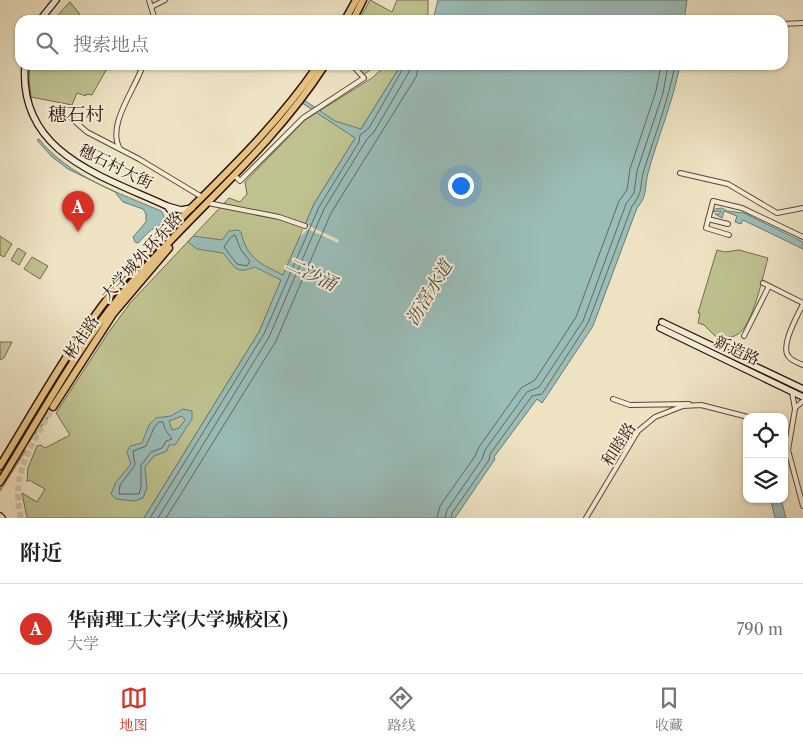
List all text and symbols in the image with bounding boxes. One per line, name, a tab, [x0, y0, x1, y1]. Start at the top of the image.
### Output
search box	[15, 15, 788, 70]
icon: search	[33, 29, 61, 57]
text: 搜索地点	[73, 33, 149, 56]
district label: 穗石村	[47, 103, 105, 126]
street label: 穗石村大街	[76, 139, 156, 193]
your location	[448, 173, 474, 199]
pin: A	[62, 191, 94, 232]
street label: 大学城外环东路	[96, 208, 186, 304]
water label: 二沙涌	[282, 253, 342, 296]
water label: 沥滘水道	[401, 254, 459, 330]
street label: 彬社路	[59, 312, 103, 362]
street label: 新造路	[711, 331, 763, 369]
map controls	[743, 413, 788, 503]
button: locate	[743, 413, 788, 458]
street label: 和睦路	[597, 418, 639, 470]
button: layers	[743, 458, 788, 503]
text: 附近	[20, 540, 62, 565]
text: 华南理工大学(大学城校区)	[67, 608, 288, 631]
text: A	[30, 619, 42, 639]
text: 790 m	[736, 619, 783, 639]
text: 大学	[67, 633, 99, 653]
tab: 地图	[120, 684, 148, 734]
tab: 路线	[387, 684, 415, 734]
tab: 收藏	[655, 684, 683, 734]

